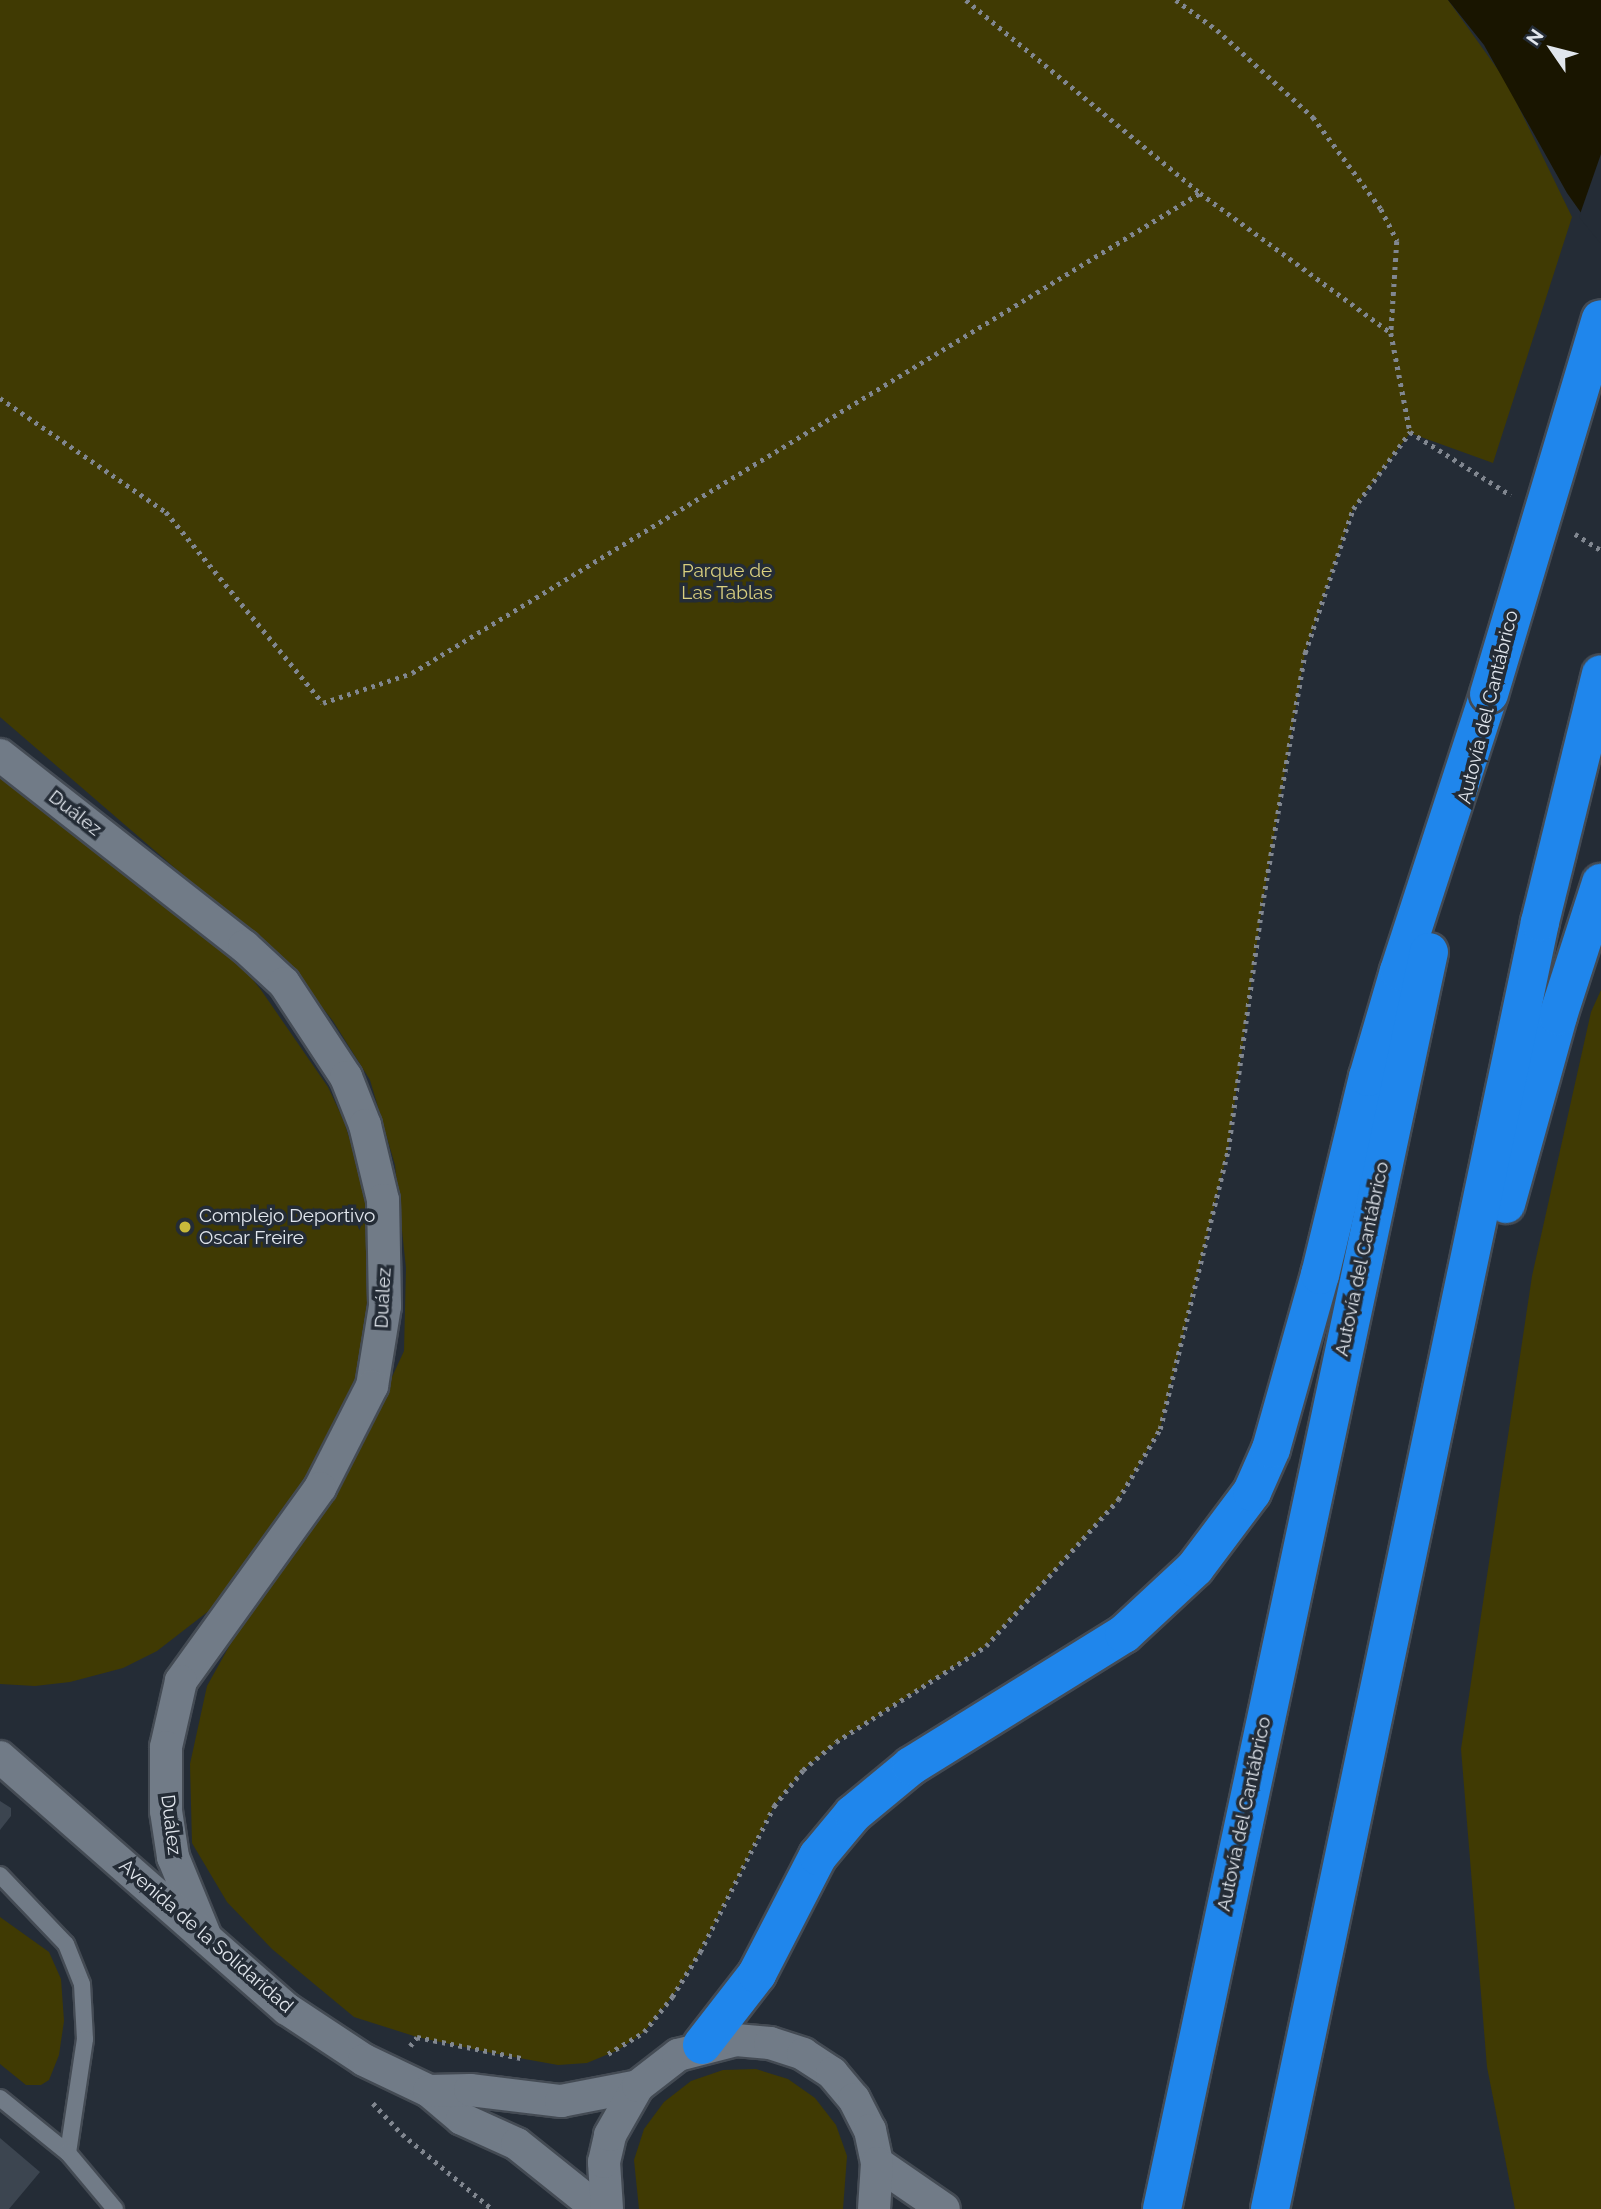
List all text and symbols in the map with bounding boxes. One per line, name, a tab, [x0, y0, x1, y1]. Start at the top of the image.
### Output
north arrow	[1517, 14, 1587, 84]
text: N	[1522, 25, 1548, 49]
park label: Parque de Las Tablas	[681, 560, 773, 604]
street label: Autovía del Cantábrico	[1453, 608, 1523, 806]
street label: Duález	[44, 785, 106, 841]
street label: Autovía del Cantábrico	[1330, 1159, 1394, 1359]
place label: Complejo Deportivo Oscar Freire	[199, 1205, 375, 1249]
marker: Complejo Deportivo Oscar Freire	[177, 1219, 193, 1235]
street label: Duález	[370, 1267, 396, 1329]
street label: Autovía del Cantábrico	[1212, 1714, 1276, 1914]
street label: Duález	[156, 1793, 186, 1857]
street label: Avenida de la Solidaridad	[114, 1854, 298, 2018]

